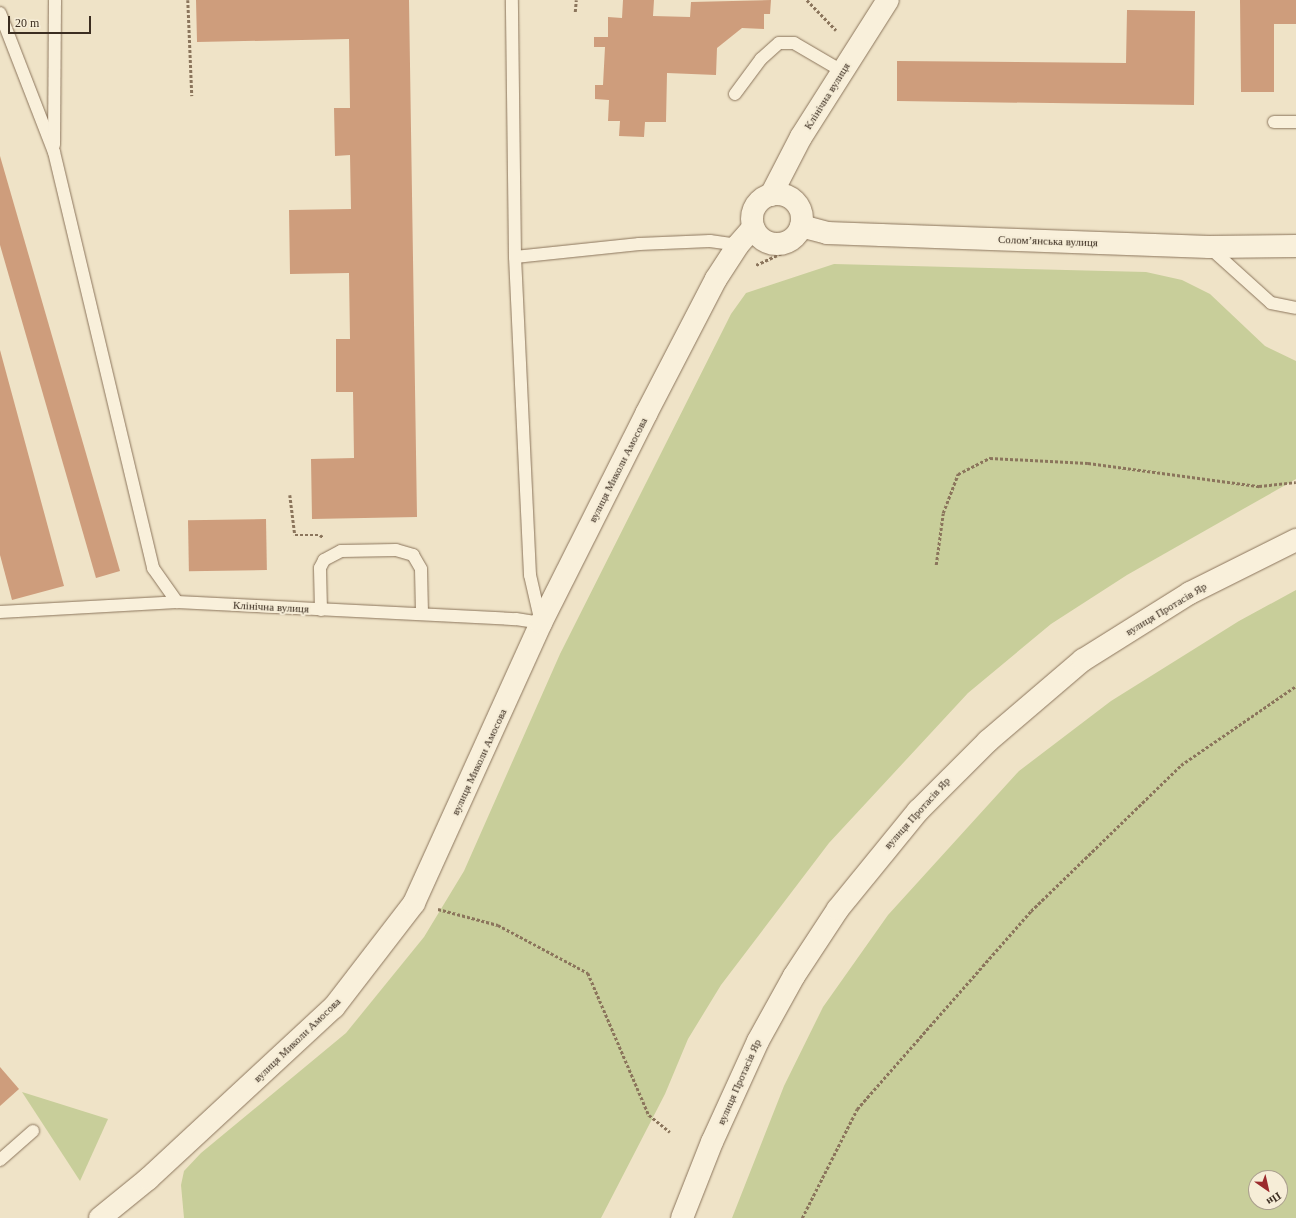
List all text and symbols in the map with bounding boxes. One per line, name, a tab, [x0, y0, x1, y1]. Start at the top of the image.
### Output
scale bar	[10, 8, 93, 34]
text: 20 m	[15, 16, 39, 30]
street label: Клінічна вулиця	[801, 60, 853, 132]
street label: Соломʼянська вулиця	[998, 233, 1098, 249]
street label: вулиця Миколи Амосова	[586, 415, 650, 525]
street label: вулиця Протасів Яр	[1123, 580, 1209, 638]
street label: Клінічна вулиця	[233, 598, 309, 616]
street label: вулиця Миколи Амосова	[449, 707, 509, 817]
street label: вулиця Протасів Яр	[881, 774, 953, 852]
street label: вулиця Миколи Амосова	[251, 995, 343, 1085]
street label: вулиця Протасів Яр	[714, 1037, 764, 1127]
north arrow	[1248, 1170, 1288, 1210]
text: Пн	[1265, 1190, 1284, 1208]

